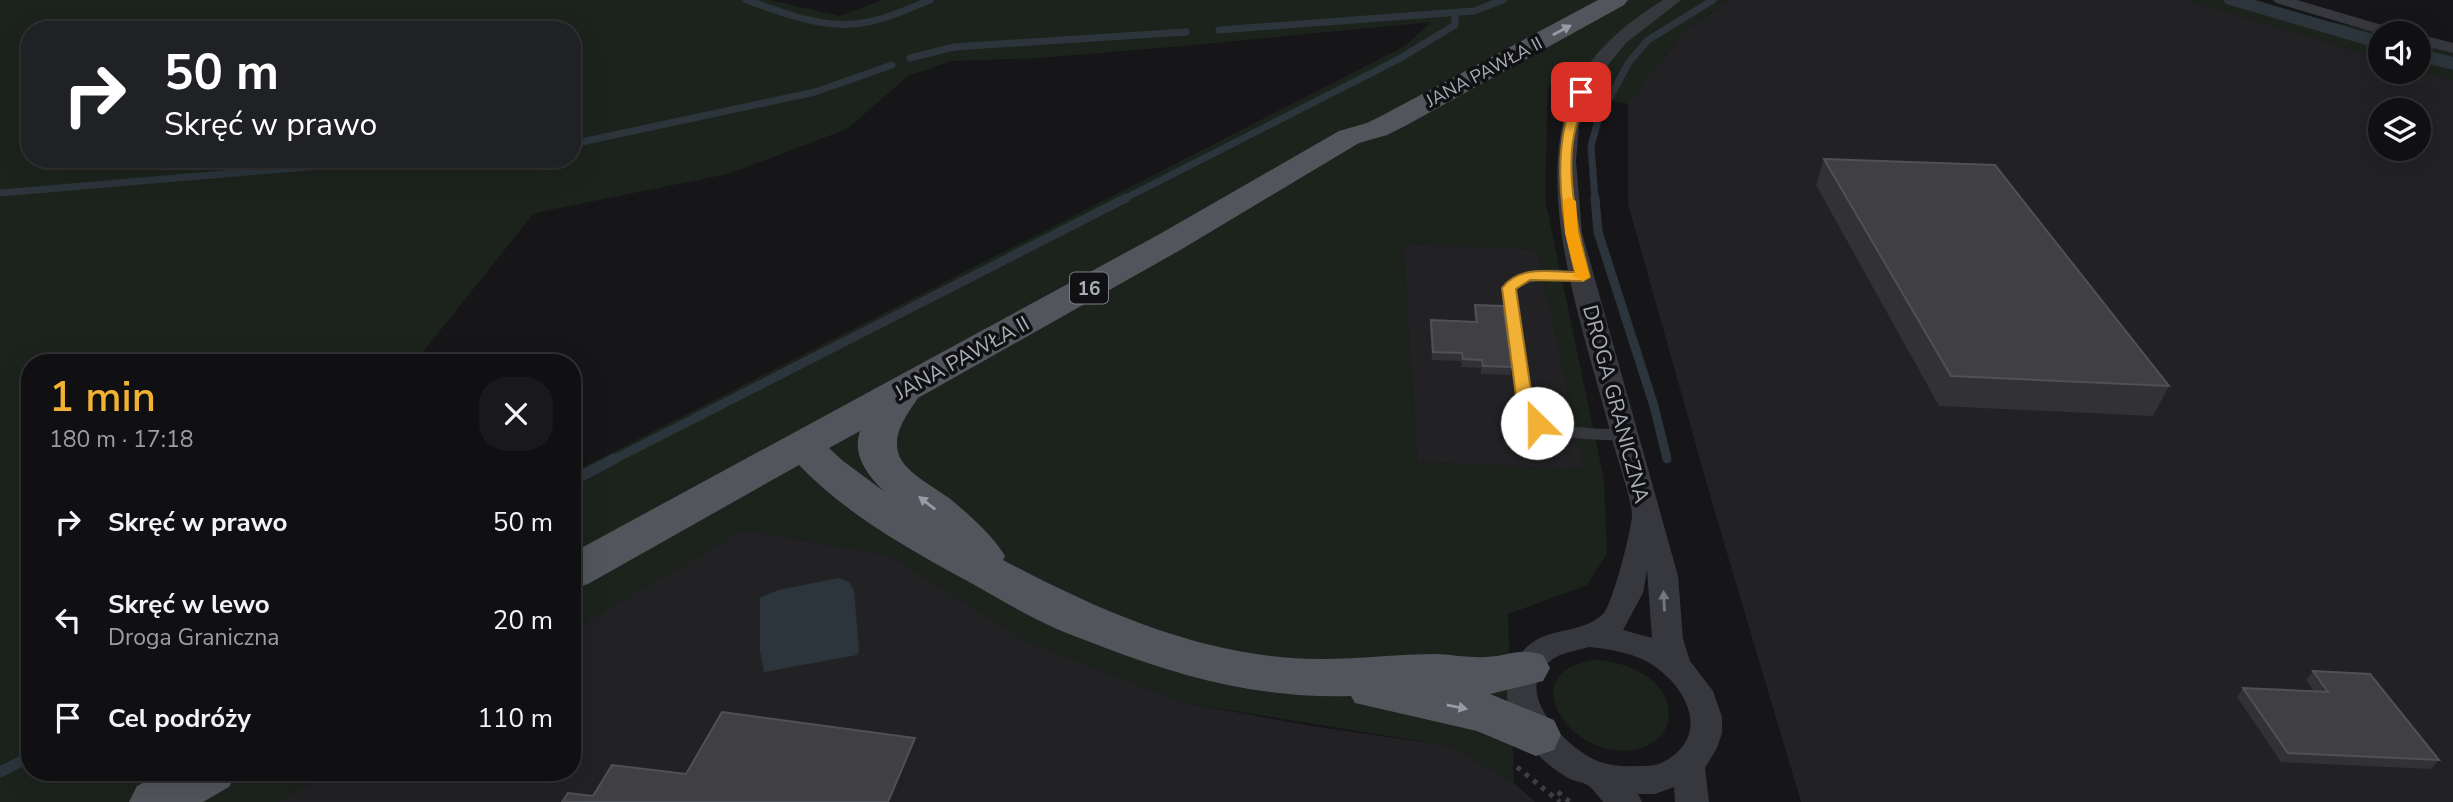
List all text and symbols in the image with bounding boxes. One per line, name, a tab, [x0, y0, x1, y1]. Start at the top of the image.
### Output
map controls	[2368, 21, 2431, 161]
button: sound	[2368, 21, 2431, 84]
one-way arrow	[1553, 24, 1573, 36]
street label: JANA PAWŁA II	[1421, 31, 1546, 113]
text: 50 m	[164, 39, 279, 106]
icon: right	[49, 49, 140, 140]
pin	[1551, 62, 1611, 122]
icon: arrive	[1562, 73, 1600, 111]
button: layers	[2368, 98, 2431, 161]
text: Skręć w prawo	[164, 103, 377, 146]
road number: 16	[1070, 272, 1108, 304]
street label: DROGA GRANICZNA	[1576, 302, 1656, 506]
street label: JANA PAWŁA II	[889, 309, 1034, 407]
text: 1 min	[49, 369, 156, 426]
button: close	[479, 377, 553, 451]
position arrow	[1500, 386, 1574, 460]
text: 180 m · 17:18	[49, 424, 194, 455]
one-way arrow	[918, 497, 936, 511]
icon: right	[49, 503, 87, 541]
text: Skręć w prawo	[108, 505, 288, 540]
text: 50 m	[493, 505, 553, 540]
text: Skręć w lewo	[108, 587, 270, 622]
one-way arrow	[1658, 589, 1669, 611]
icon: left	[49, 601, 87, 639]
text: 20 m	[493, 603, 553, 638]
text: Droga Graniczna	[108, 622, 279, 653]
icon: arrive	[49, 699, 87, 737]
text: Cel podróży	[108, 701, 251, 736]
text: 110 m	[477, 701, 553, 736]
one-way arrow	[1446, 701, 1468, 712]

